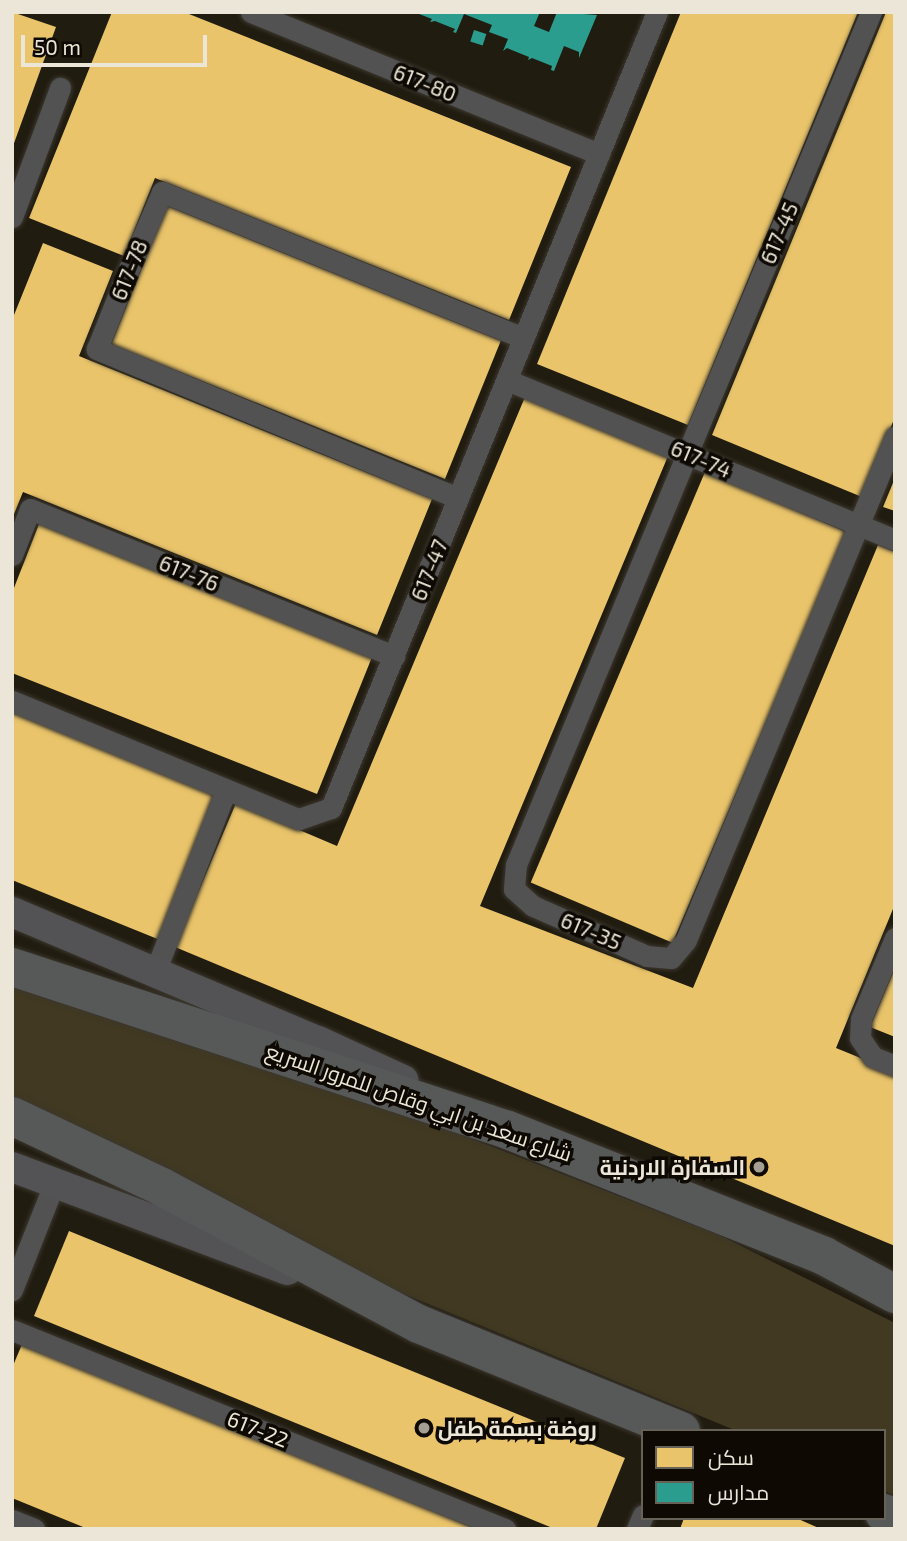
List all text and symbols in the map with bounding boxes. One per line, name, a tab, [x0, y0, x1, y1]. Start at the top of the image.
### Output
scale bar	[24, 21, 210, 65]
text: 50 m	[34, 34, 81, 59]
street label: 617-80	[390, 59, 460, 107]
street label: 617-45	[755, 198, 803, 268]
street label: 617-78	[106, 236, 152, 304]
street label: 617-74	[667, 435, 735, 483]
street label: 617-47	[405, 536, 453, 604]
street label: 617-76	[156, 550, 222, 596]
street label: 617-35	[557, 907, 625, 955]
street label: شارع سعد بن ابي وقاص للمرور السريع	[263, 1038, 575, 1166]
place label: السفارة الاردنية	[600, 1154, 745, 1180]
marker: السفارة الاردنية	[751, 1159, 767, 1175]
street label: 617-22	[224, 1405, 292, 1453]
place label: روضة بسمة طفل	[438, 1415, 597, 1441]
marker: روضة بسمة طفل	[416, 1420, 432, 1436]
legend	[641, 1429, 886, 1520]
text: سكن	[708, 1444, 754, 1469]
text: مدارس	[708, 1479, 769, 1504]

